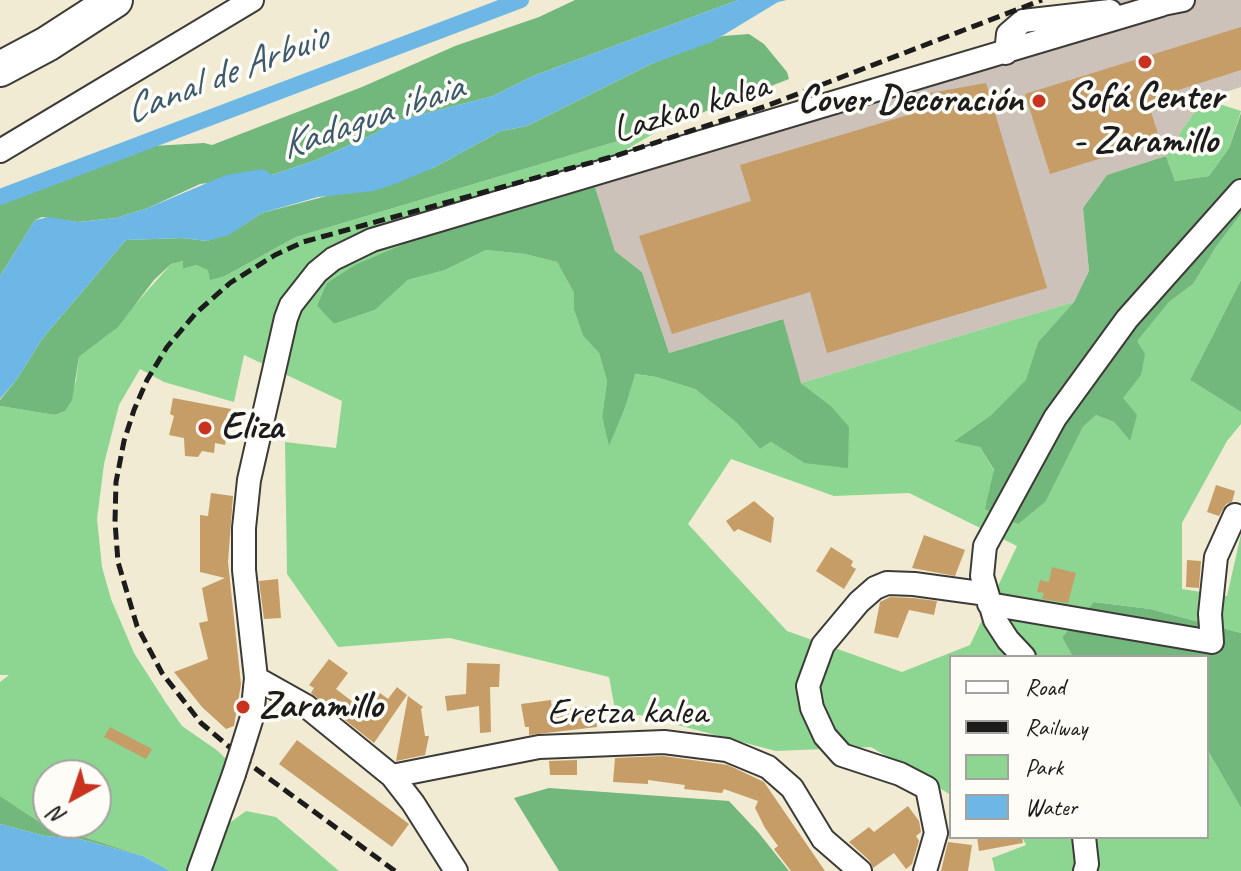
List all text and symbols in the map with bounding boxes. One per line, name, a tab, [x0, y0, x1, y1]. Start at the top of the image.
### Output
water label: Canal de Arbuio	[118, 14, 334, 136]
marker: Sofá Center - Zaramillo	[1136, 53, 1154, 71]
water label: Kadagua ibaia	[275, 64, 469, 172]
street label: Lazkao kalea	[607, 64, 775, 154]
place label: Sofá Center - Zaramillo	[1067, 75, 1223, 164]
place label: Cover Decoración	[797, 78, 1023, 124]
marker: Cover Decoración	[1030, 92, 1048, 110]
place label: Eliza	[221, 405, 283, 451]
marker: Eliza	[196, 419, 214, 437]
legend	[949, 655, 1209, 839]
text: Road	[1025, 672, 1065, 702]
place label: Zaramillo	[259, 684, 382, 730]
street label: Eretza kalea	[547, 690, 707, 736]
marker: Zaramillo	[234, 698, 252, 716]
text: Railway	[1025, 712, 1087, 742]
text: Park	[1025, 752, 1063, 782]
north arrow	[32, 759, 112, 839]
text: Water	[1025, 792, 1077, 822]
text: N	[44, 801, 72, 831]

